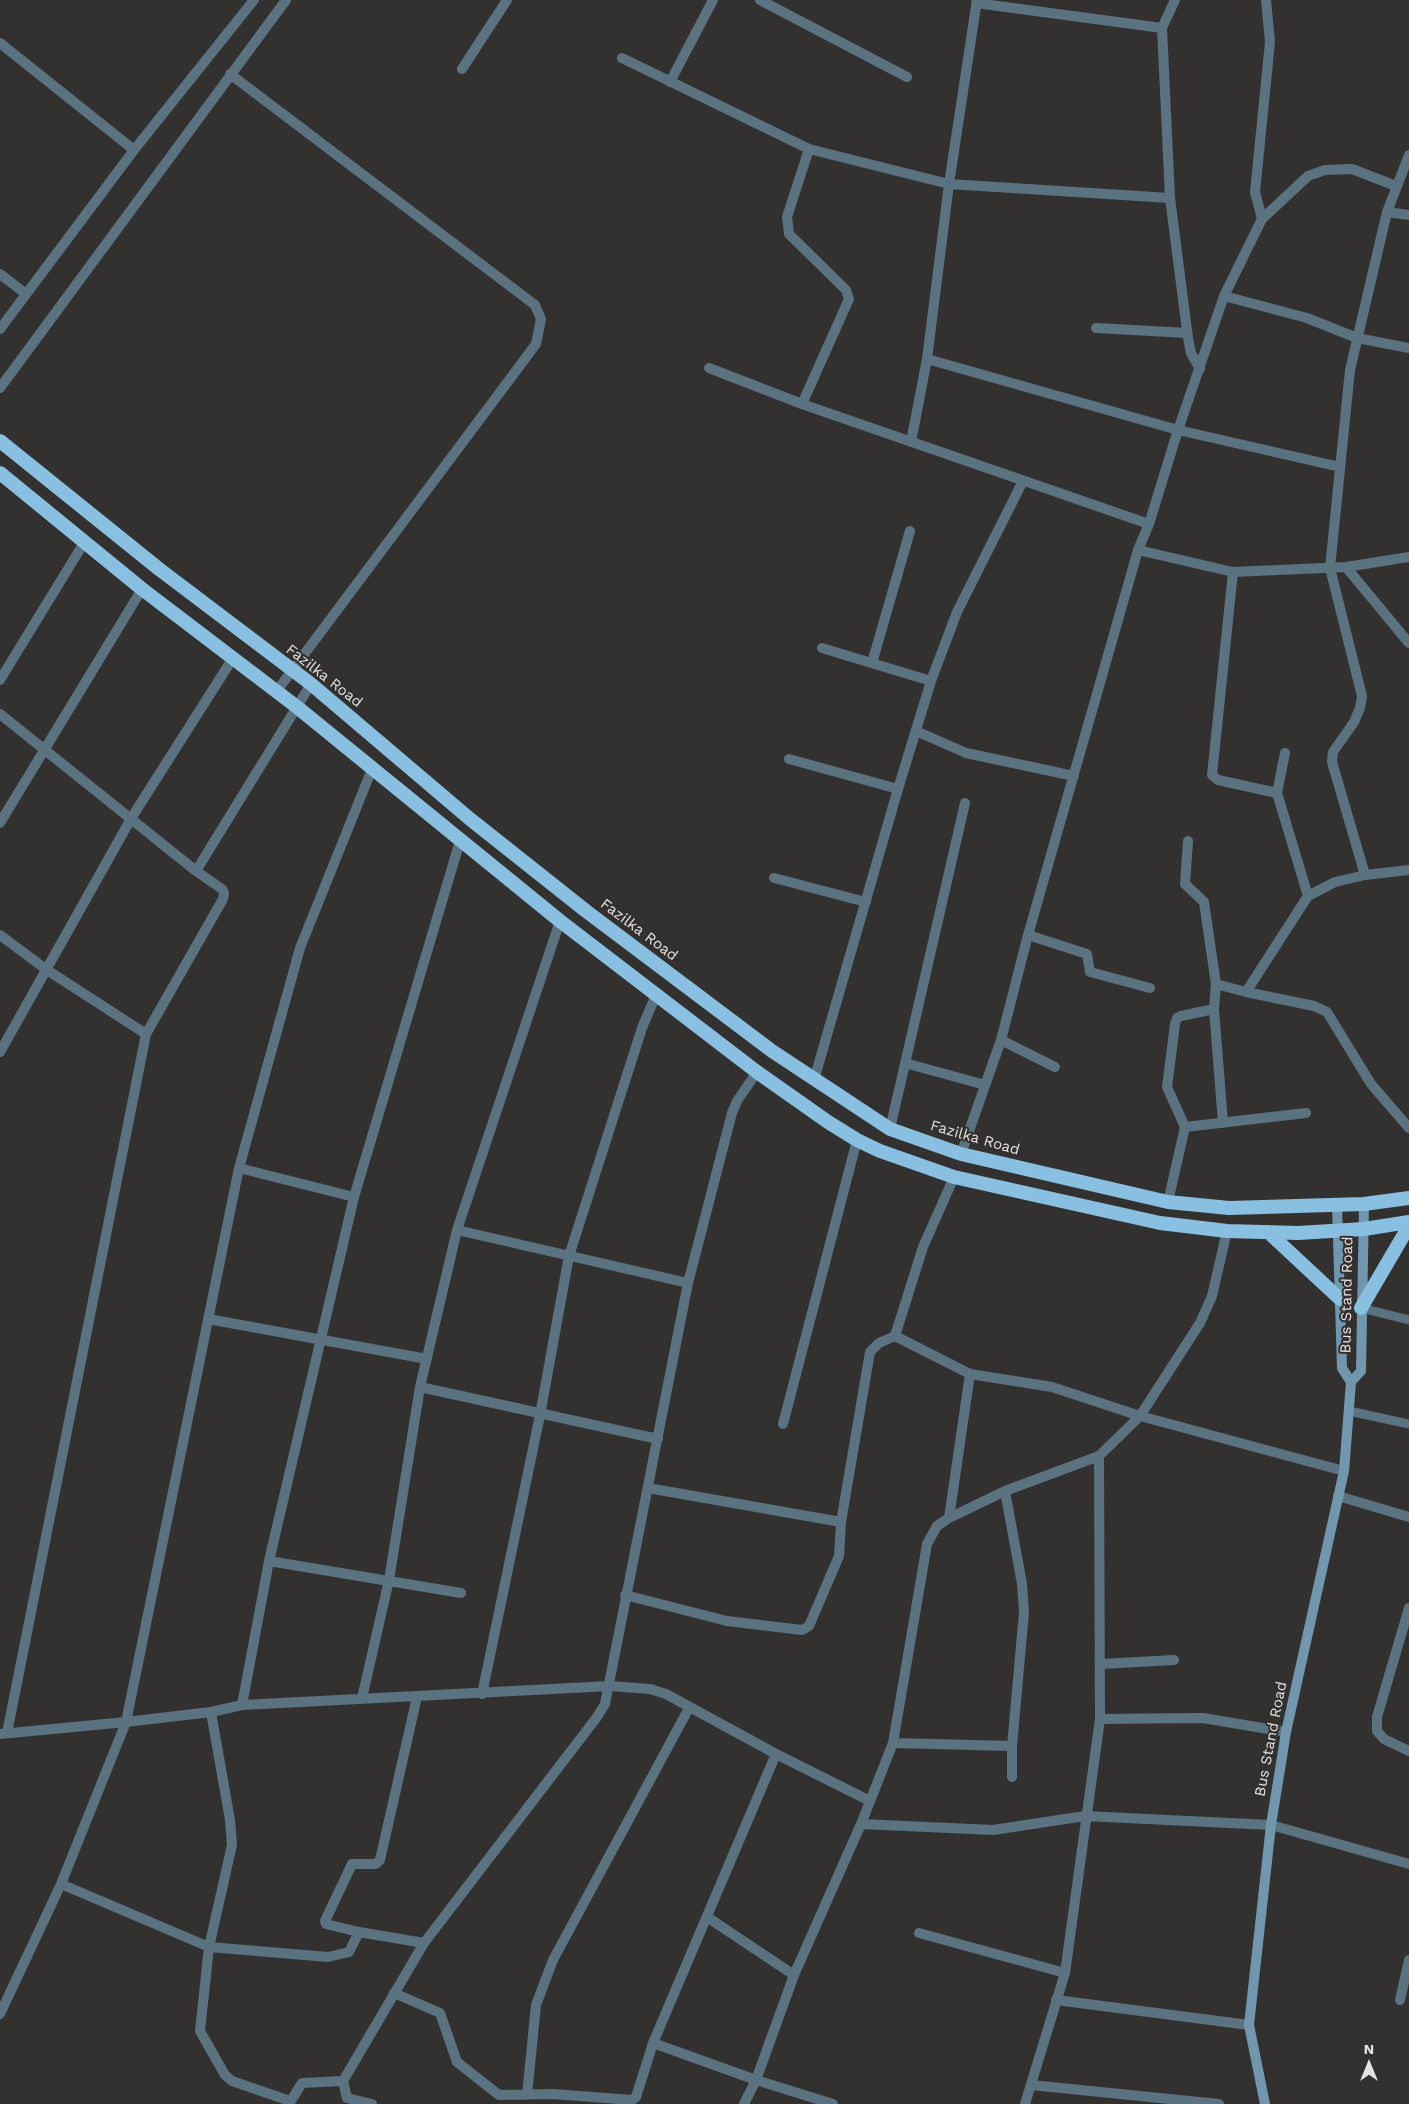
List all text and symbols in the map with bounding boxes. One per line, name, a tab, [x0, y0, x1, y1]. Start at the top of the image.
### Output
street label: Fazilka Road	[282, 641, 366, 711]
street label: Fazilka Road	[597, 895, 681, 965]
street label: Fazilka Road	[928, 1117, 1022, 1159]
street label: Bus Stand Road	[1337, 1236, 1357, 1354]
street label: Bus Stand Road	[1251, 1680, 1291, 1798]
north arrow	[1344, 2039, 1394, 2089]
text: N	[1364, 2041, 1374, 2057]

